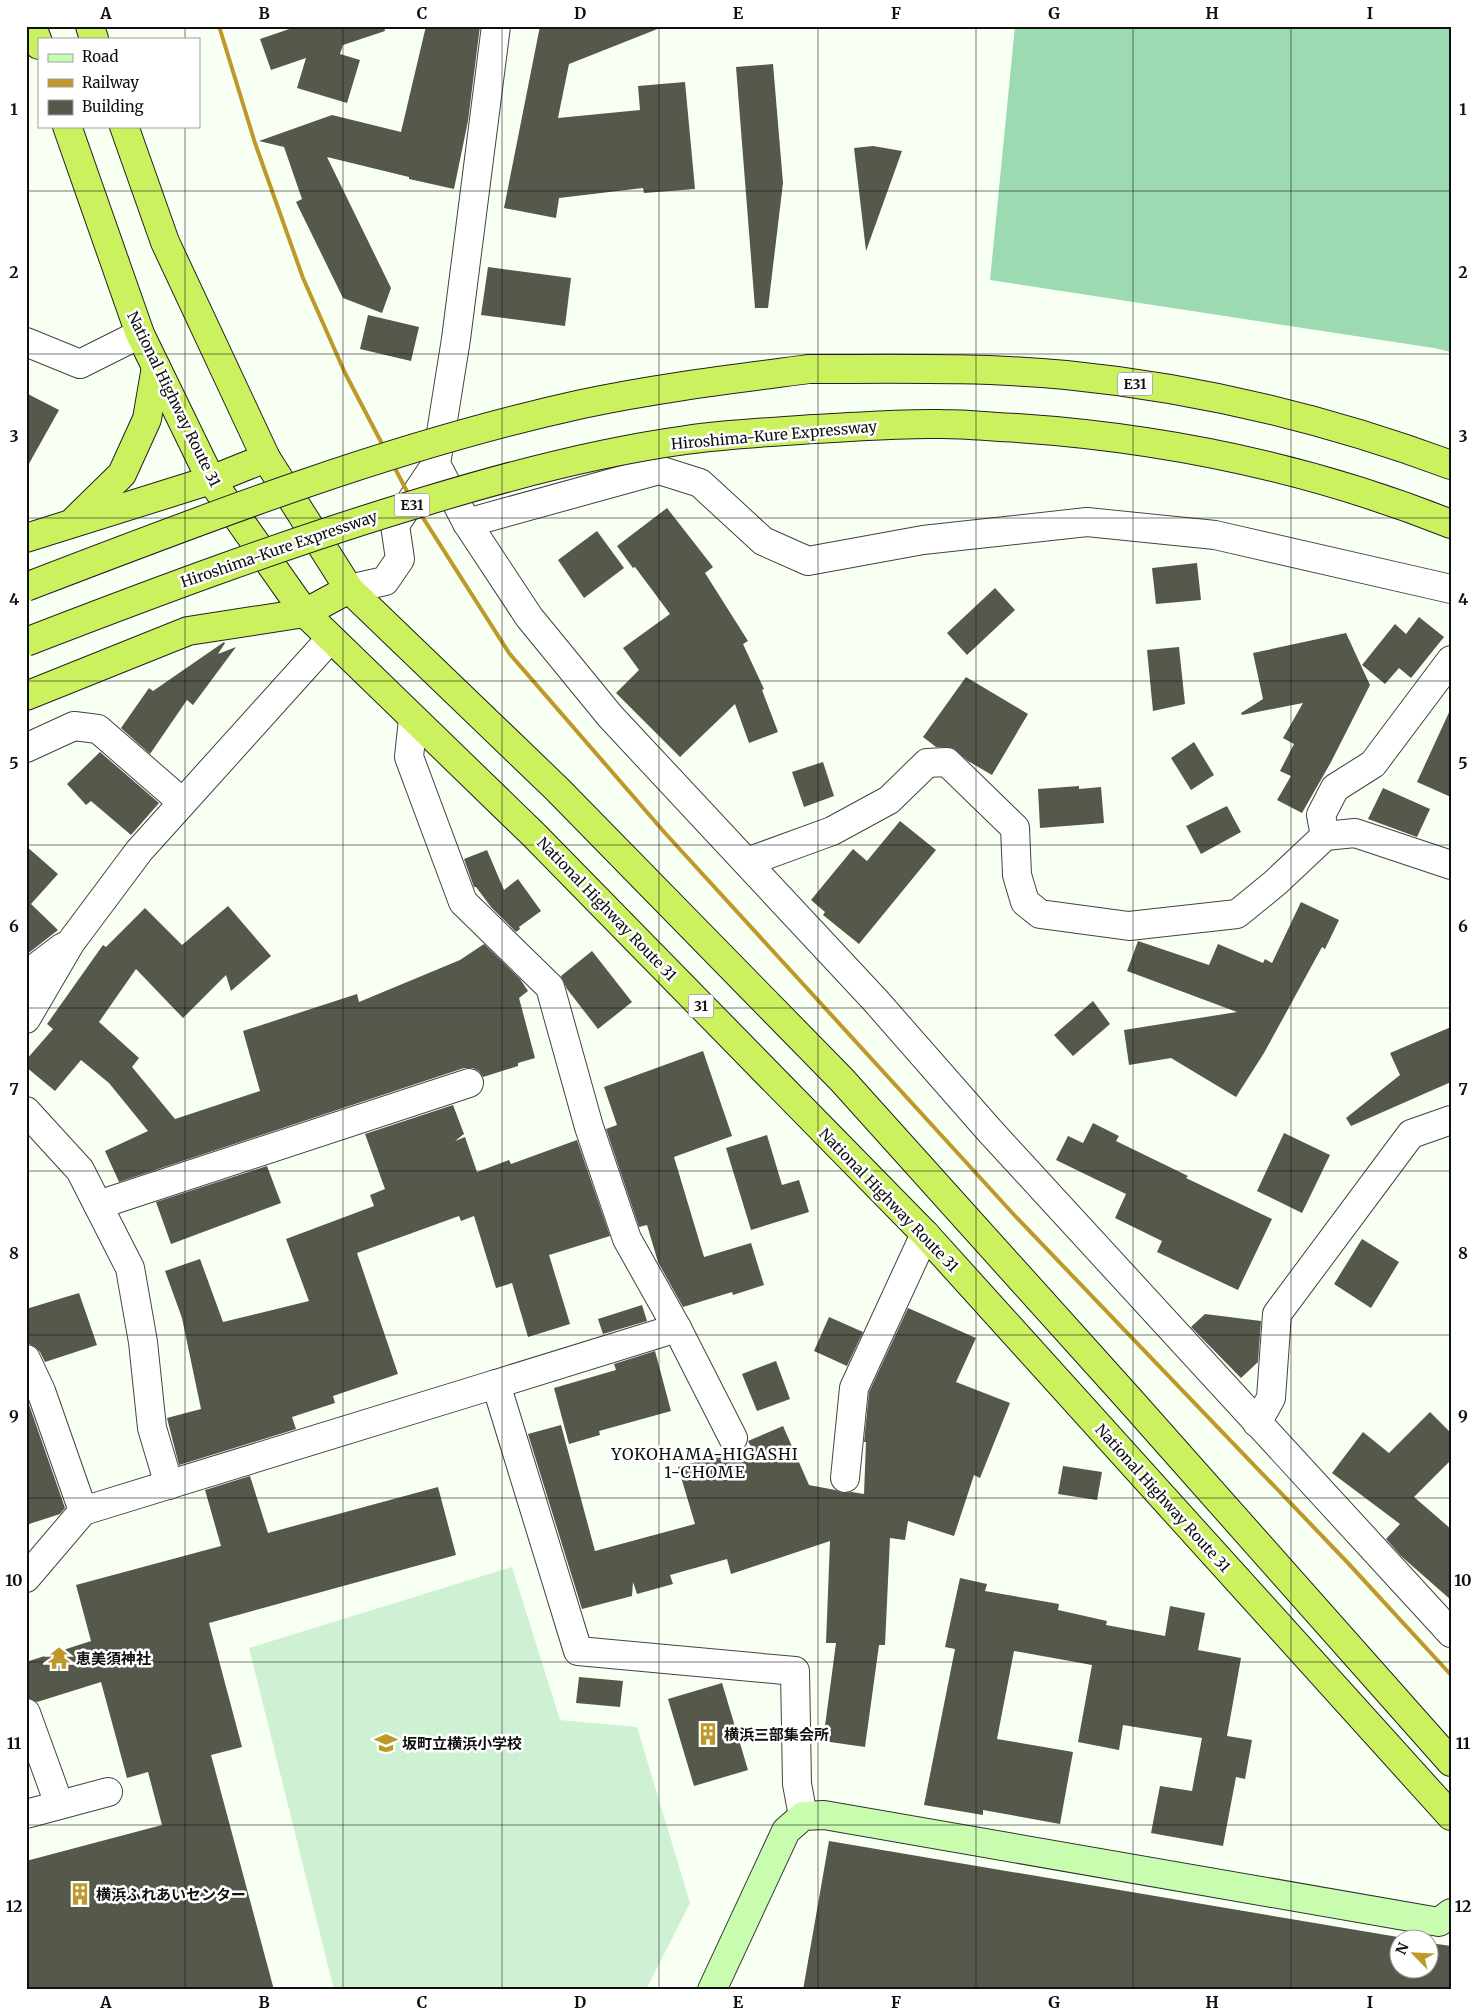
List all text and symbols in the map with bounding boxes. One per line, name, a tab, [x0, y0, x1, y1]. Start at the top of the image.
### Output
text: A	[99, 3, 112, 23]
text: B	[258, 3, 270, 23]
text: C	[417, 3, 427, 23]
text: D	[574, 3, 586, 23]
text: E	[733, 3, 744, 23]
text: F	[891, 3, 901, 23]
text: G	[1048, 3, 1060, 23]
text: H	[1205, 3, 1219, 23]
text: I	[1367, 3, 1373, 23]
legend	[38, 38, 200, 128]
text: Road	[82, 47, 118, 66]
text: Railway	[82, 73, 139, 92]
text: Building	[82, 97, 144, 116]
text: 1	[10, 99, 18, 119]
text: 1	[1459, 99, 1467, 119]
text: 2	[9, 262, 19, 282]
text: 2	[1458, 262, 1468, 282]
street label: National Highway Route 31	[123, 308, 225, 490]
road number: E31	[1118, 372, 1152, 396]
street label: Hiroshima-Kure Expressway	[670, 417, 878, 453]
text: 3	[9, 426, 19, 446]
text: 3	[1458, 426, 1468, 446]
road number: E31	[394, 494, 430, 516]
street label: Hiroshima-Kure Expressway	[178, 506, 380, 592]
text: 4	[9, 589, 19, 609]
text: 4	[1458, 589, 1468, 609]
text: 5	[9, 753, 19, 773]
text: 5	[1458, 753, 1468, 773]
street label: National Highway Route 31	[533, 833, 681, 985]
text: 6	[9, 916, 19, 936]
text: 6	[1458, 916, 1468, 936]
road number: 31	[688, 994, 714, 1018]
text: 7	[9, 1079, 19, 1099]
text: 7	[1458, 1079, 1468, 1099]
street label: National Highway Route 31	[815, 1124, 963, 1276]
text: 8	[9, 1243, 19, 1263]
text: 8	[1458, 1243, 1468, 1263]
text: 9	[9, 1406, 19, 1426]
text: 9	[1458, 1406, 1468, 1426]
street label: National Highway Route 31	[1091, 1420, 1235, 1576]
district label: YOKOHAMA-HIGASHI 1-CHOME	[610, 1444, 799, 1482]
text: 10	[5, 1570, 23, 1590]
text: 10	[1454, 1570, 1472, 1590]
temple icon: 恵美須神社	[46, 1645, 72, 1671]
place label: 恵美須神社	[76, 1649, 151, 1668]
building icon: 横浜三部集会所	[695, 1721, 721, 1747]
place label: 横浜三部集会所	[724, 1725, 829, 1744]
school or university icon: 坂町立横浜小学校	[373, 1730, 399, 1756]
text: 11	[7, 1733, 22, 1753]
text: 11	[1456, 1733, 1471, 1753]
place label: 坂町立横浜小学校	[402, 1734, 522, 1753]
building icon: 横浜ふれあいセンター	[67, 1881, 93, 1907]
place label: 横浜ふれあいセンター	[96, 1885, 246, 1904]
text: 12	[6, 1896, 22, 1916]
text: 12	[1455, 1896, 1471, 1916]
north arrow	[1390, 1928, 1440, 1978]
text: N	[1392, 1940, 1413, 1957]
text: A	[99, 1992, 112, 2012]
text: B	[258, 1992, 270, 2012]
text: C	[417, 1992, 427, 2012]
text: D	[574, 1992, 586, 2012]
text: E	[733, 1992, 744, 2012]
text: F	[891, 1992, 901, 2012]
text: G	[1048, 1992, 1060, 2012]
text: H	[1205, 1992, 1219, 2012]
text: I	[1367, 1992, 1373, 2012]

